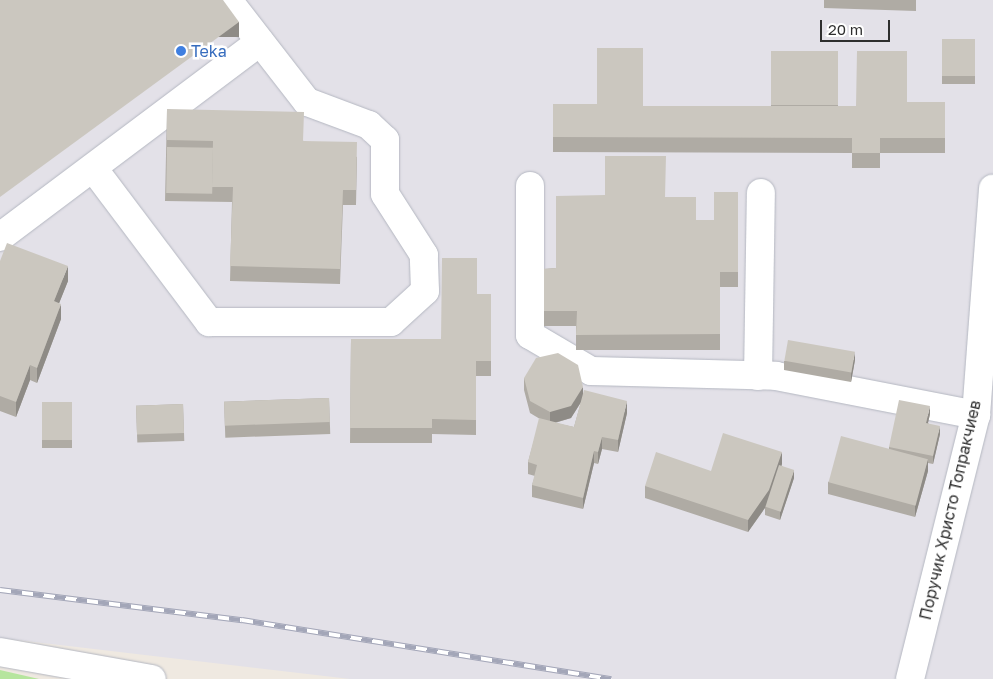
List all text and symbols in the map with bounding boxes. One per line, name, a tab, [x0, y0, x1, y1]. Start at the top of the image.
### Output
scale bar	[823, 10, 893, 42]
text: 20 m	[828, 20, 863, 38]
place label: Teka	[191, 41, 227, 61]
marker: Teka	[175, 45, 187, 57]
street label: Поручик Христо Топракчиев	[915, 398, 985, 622]

